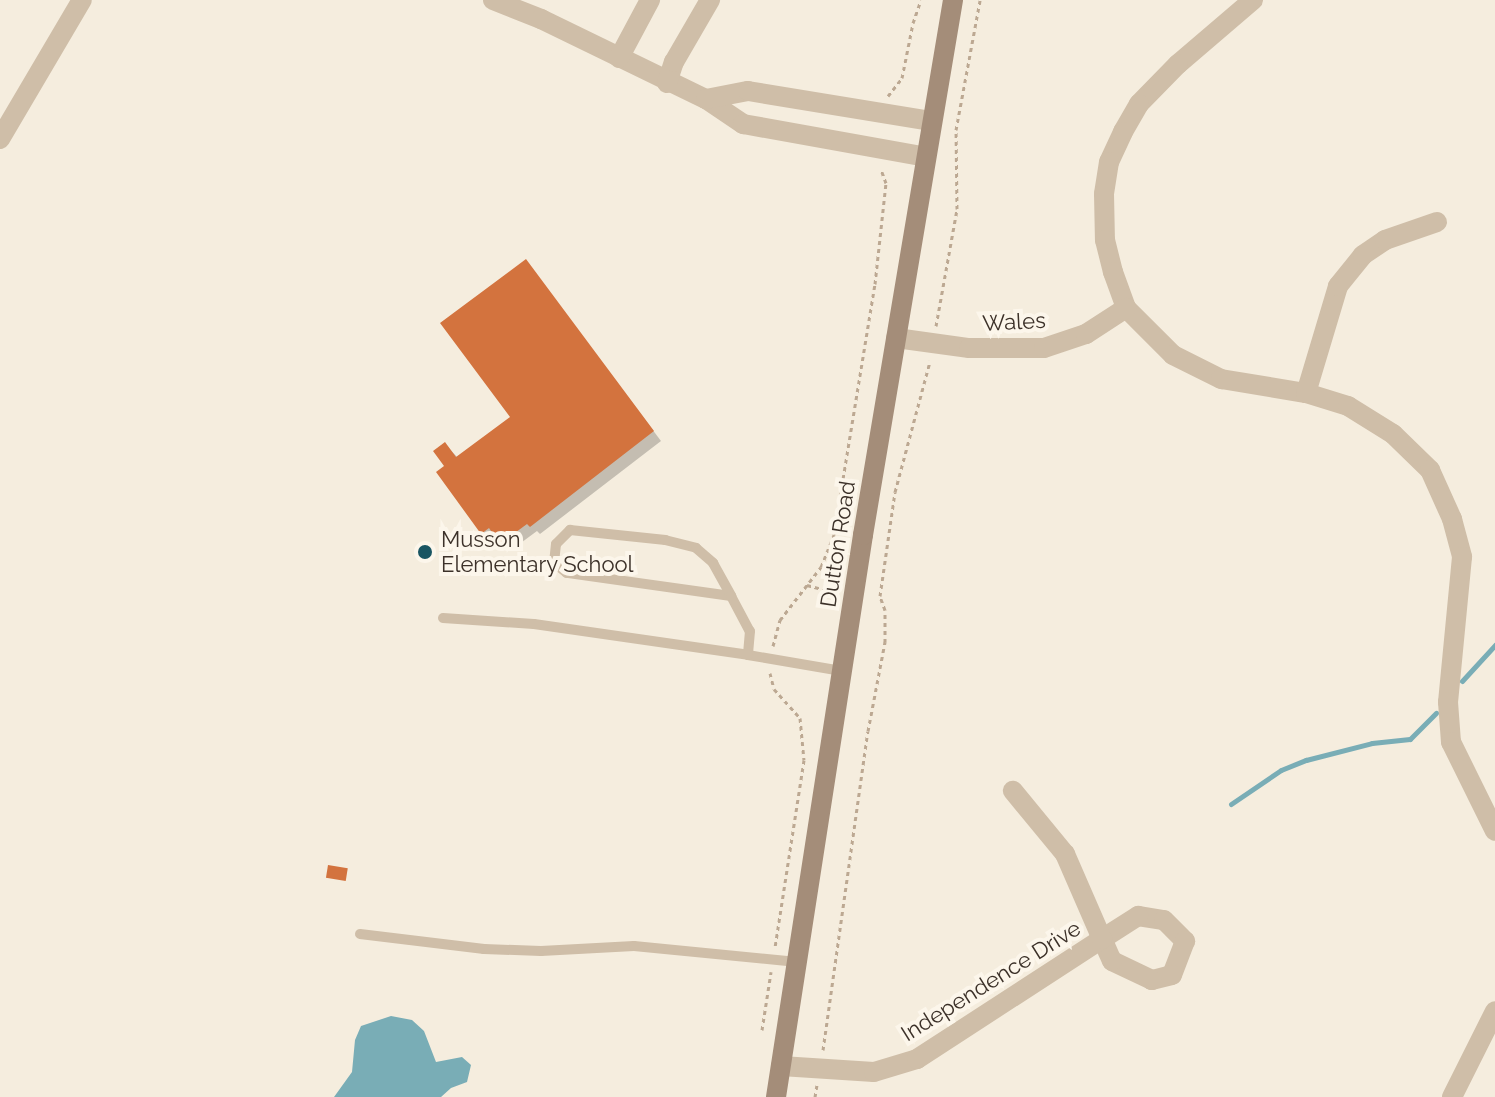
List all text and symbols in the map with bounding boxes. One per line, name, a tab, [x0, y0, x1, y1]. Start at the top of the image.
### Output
street label: Wales	[982, 307, 1046, 337]
street label: Dutton Road	[815, 479, 861, 609]
place label: Musson Elementary School	[441, 526, 634, 578]
marker: Musson Elementary School	[416, 543, 434, 561]
street label: Independence Drive	[896, 915, 1086, 1047]

